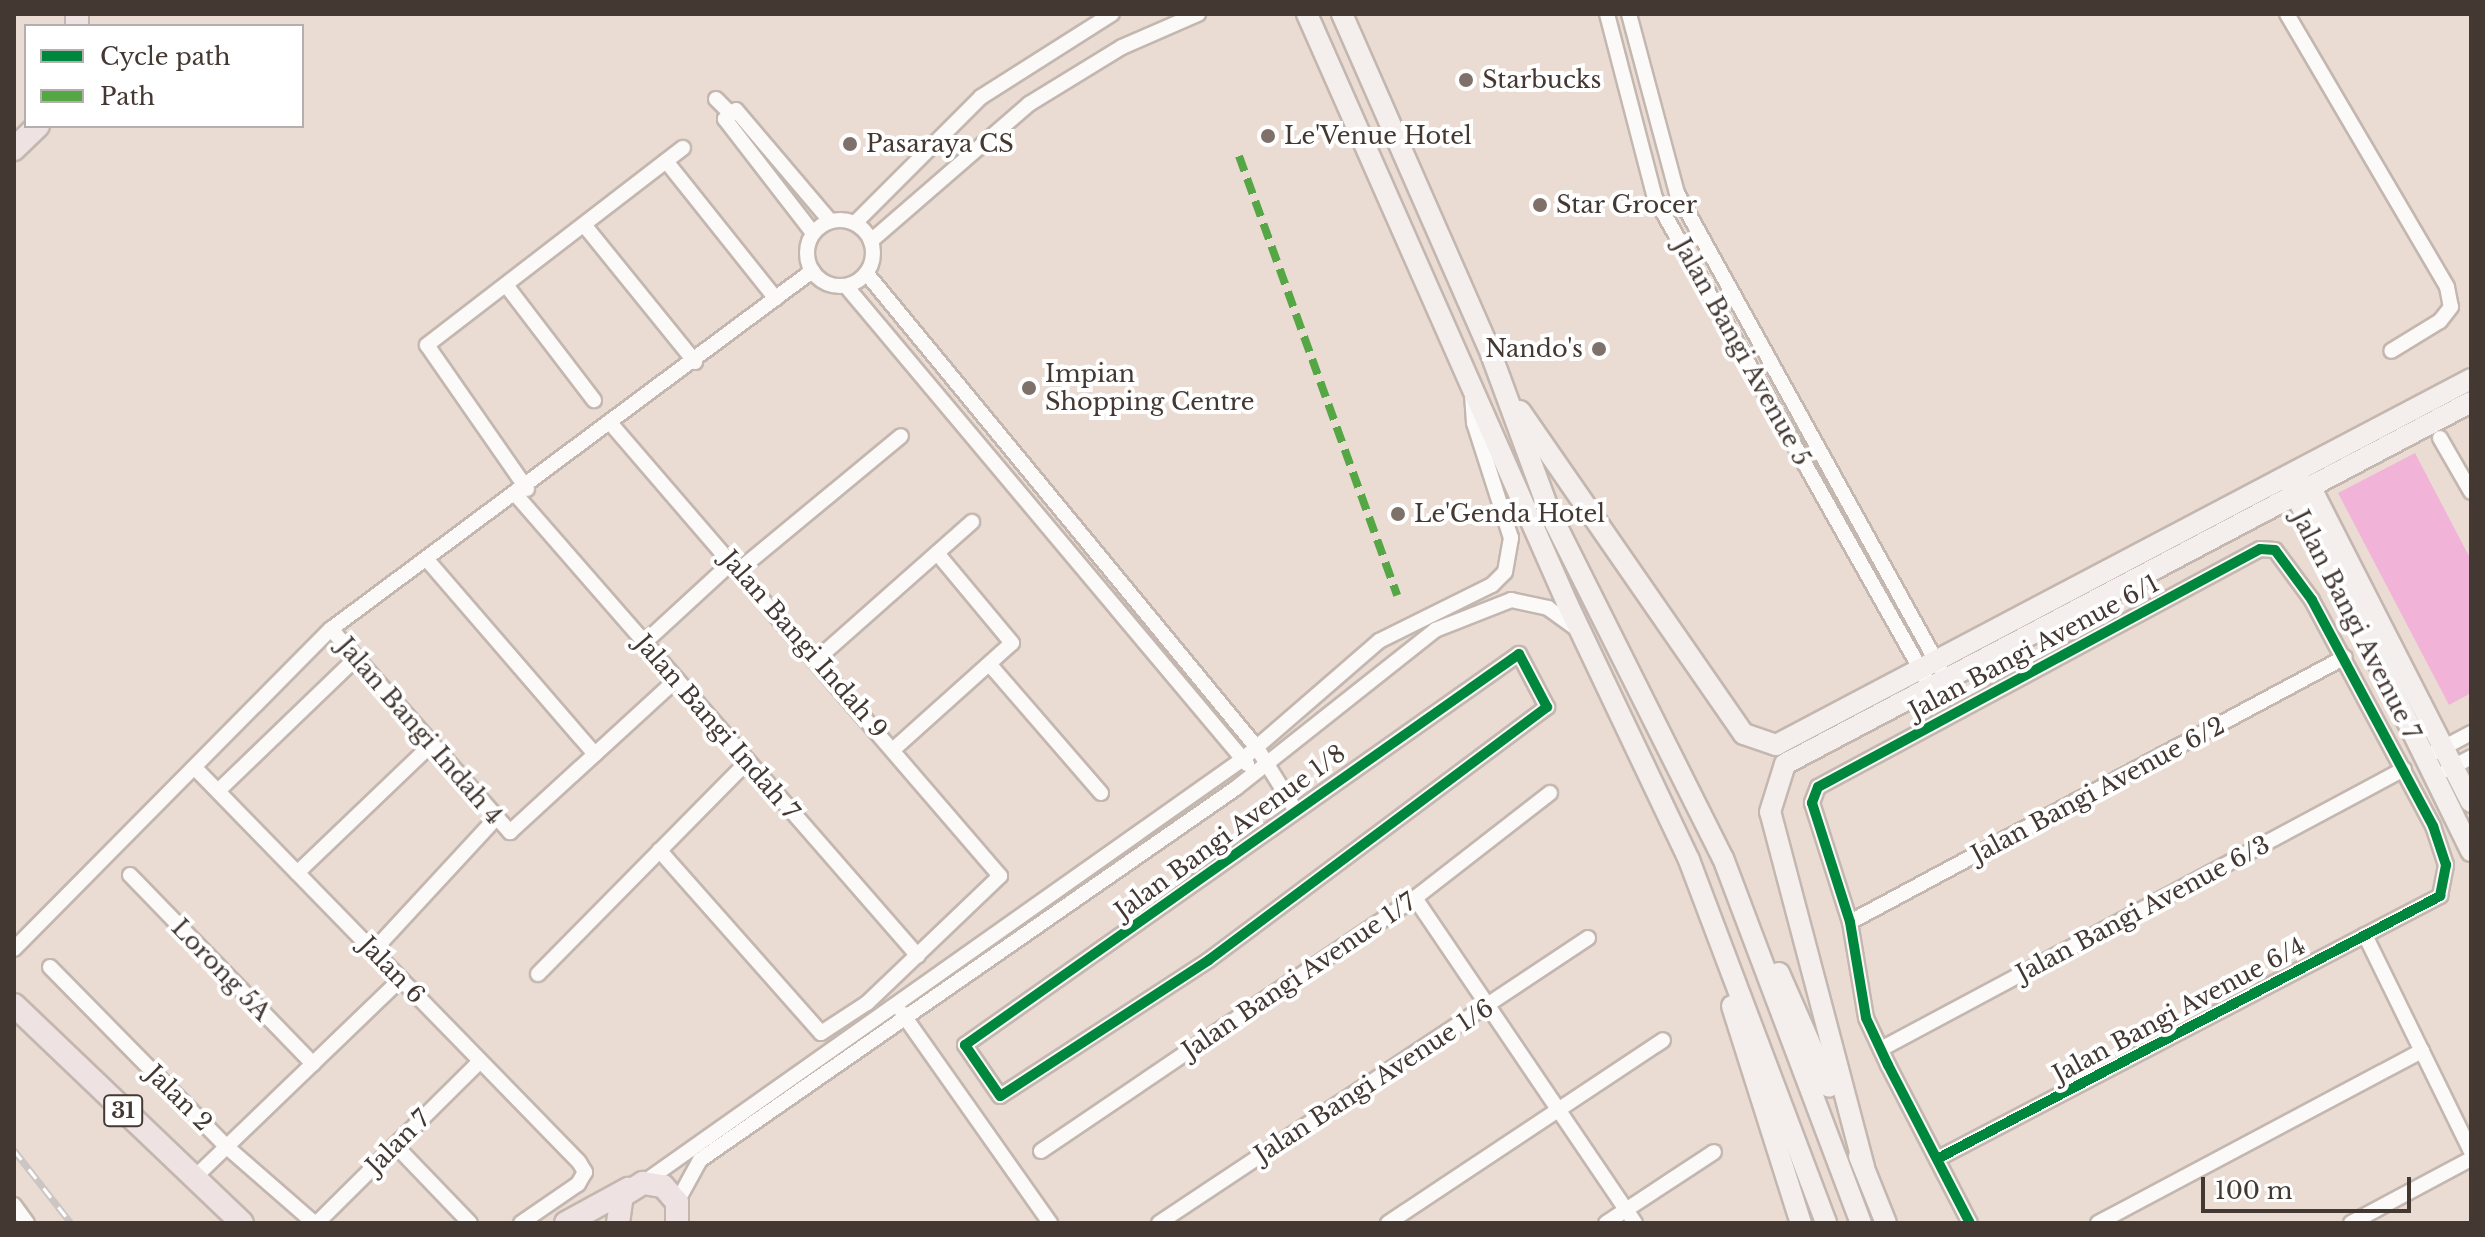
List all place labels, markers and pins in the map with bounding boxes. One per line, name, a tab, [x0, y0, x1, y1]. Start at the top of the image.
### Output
place label: Starbucks	[1482, 66, 1601, 94]
marker: Starbucks	[1457, 71, 1475, 89]
place label: Le'Venue Hotel	[1284, 122, 1472, 150]
marker: Le'Venue Hotel	[1259, 127, 1277, 145]
place label: Pasaraya CS	[866, 130, 1014, 158]
marker: Pasaraya CS	[841, 135, 859, 153]
place label: Star Grocer	[1556, 191, 1698, 219]
marker: Star Grocer	[1531, 196, 1549, 214]
place label: Nando's	[1485, 335, 1583, 363]
marker: Nando's	[1590, 340, 1608, 358]
place label: Impian Shopping Centre	[1045, 360, 1255, 416]
marker: Impian Shopping Centre	[1020, 379, 1038, 397]
place label: Le'Genda Hotel	[1414, 500, 1605, 528]
marker: Le'Genda Hotel	[1389, 505, 1407, 523]

